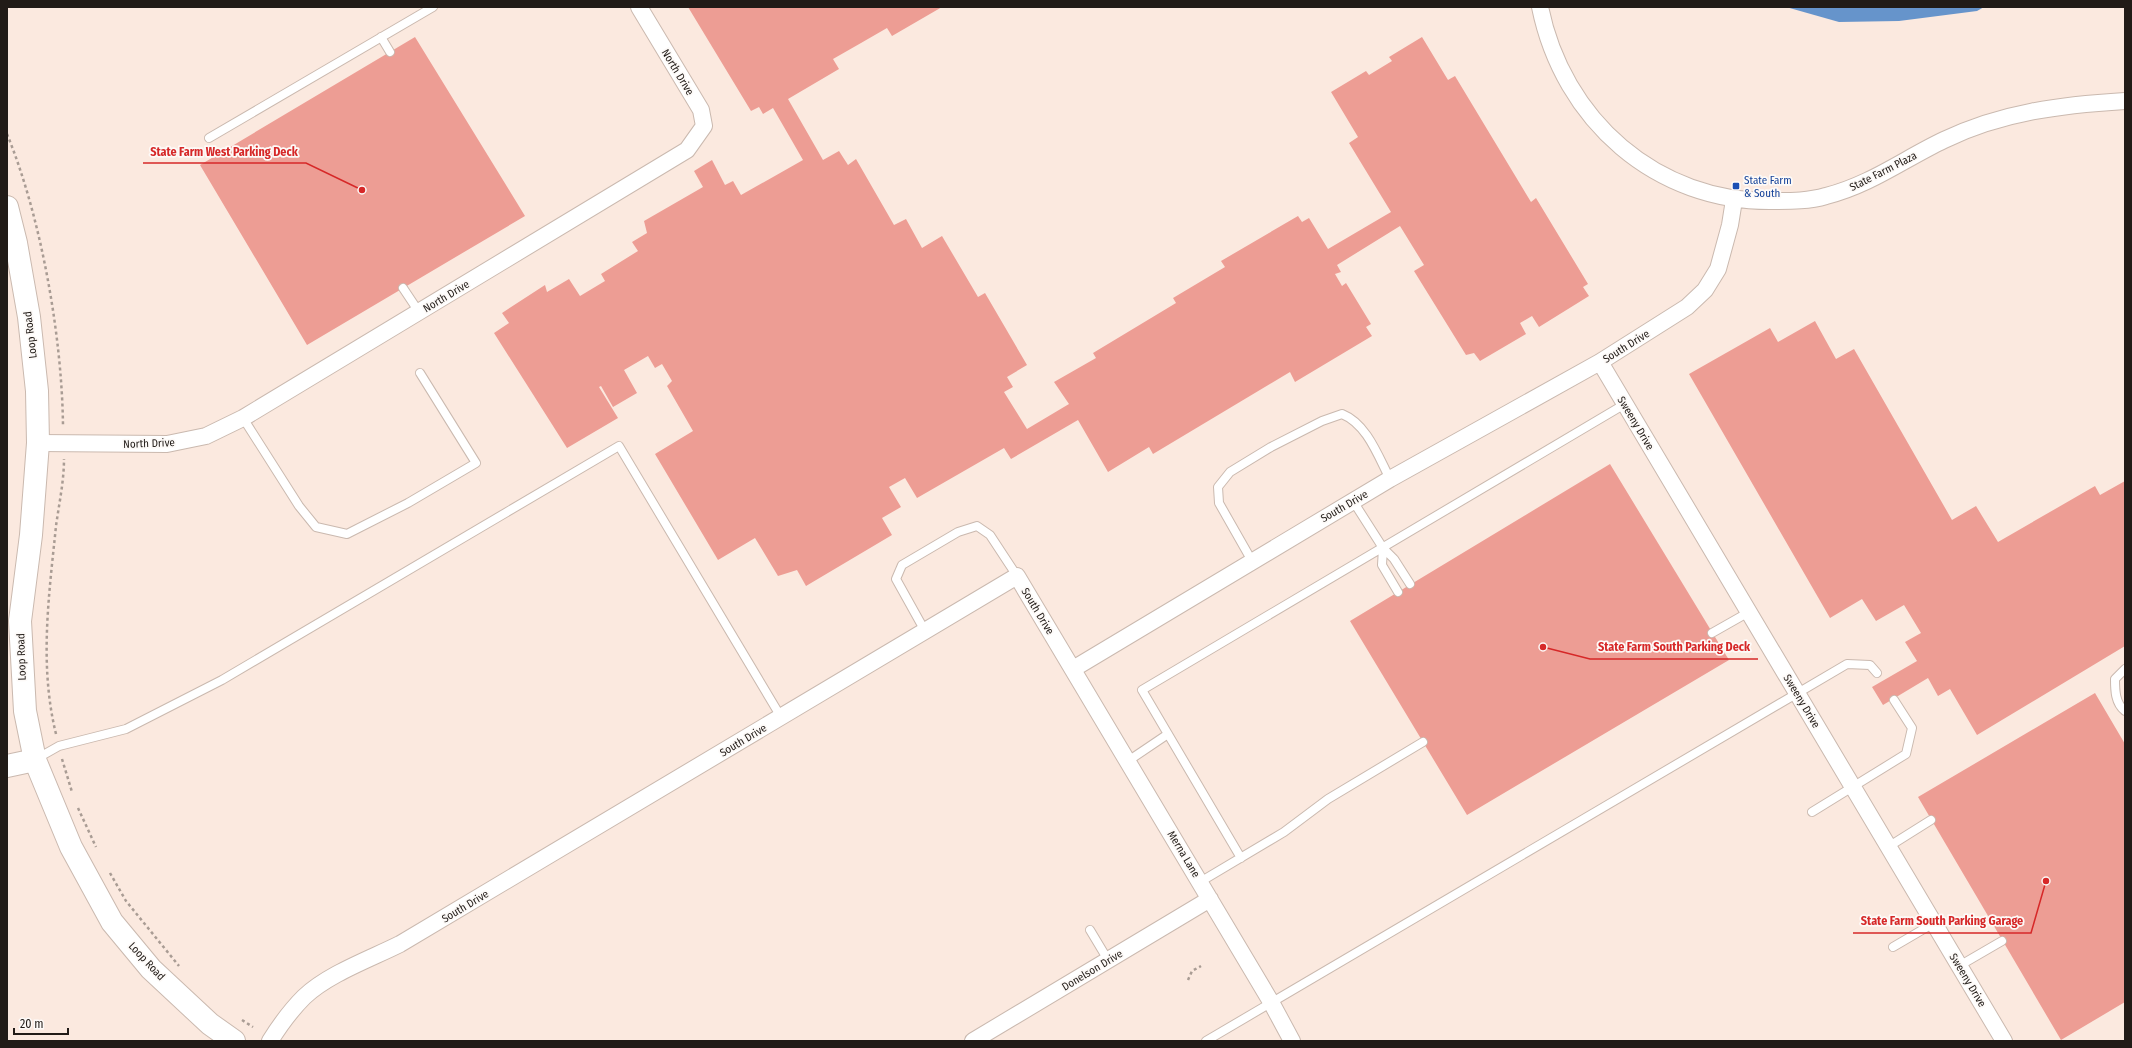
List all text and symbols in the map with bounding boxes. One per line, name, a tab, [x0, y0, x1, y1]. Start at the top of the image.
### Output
street label: North Drive	[659, 47, 696, 98]
callout: State Farm West Parking Deck	[143, 139, 306, 163]
text: State Farm West Parking Deck	[150, 145, 299, 159]
street label: State Farm Plaza	[1847, 149, 1919, 194]
place label: State Farm & South	[1744, 174, 1792, 200]
marker: State Farm & South	[1731, 181, 1741, 191]
street label: North Drive	[421, 278, 472, 315]
street label: Loop Road	[21, 311, 40, 359]
street label: South Drive	[1601, 327, 1652, 366]
street label: Sweeny Drive	[1615, 394, 1657, 452]
street label: North Drive	[123, 436, 175, 451]
street label: South Drive	[1318, 488, 1370, 525]
street label: South Drive	[1019, 586, 1057, 637]
street label: Loop Road	[14, 633, 29, 681]
callout: State Farm South Parking Deck	[1590, 635, 1758, 659]
text: State Farm South Parking Deck	[1598, 640, 1751, 654]
street label: Sweeny Drive	[1781, 672, 1823, 730]
street label: South Drive	[718, 721, 769, 759]
street label: Merna Lane	[1165, 828, 1203, 880]
street label: South Drive	[440, 887, 491, 925]
callout: State Farm South Parking Garage	[1853, 909, 2031, 933]
text: State Farm South Parking Garage	[1861, 914, 2023, 928]
street label: Loop Road	[126, 940, 168, 983]
street label: Donelson Drive	[1060, 947, 1125, 994]
street label: Sweeny Drive	[1947, 951, 1989, 1009]
scale bar	[14, 1010, 68, 1036]
text: 20 m	[20, 1017, 44, 1031]

